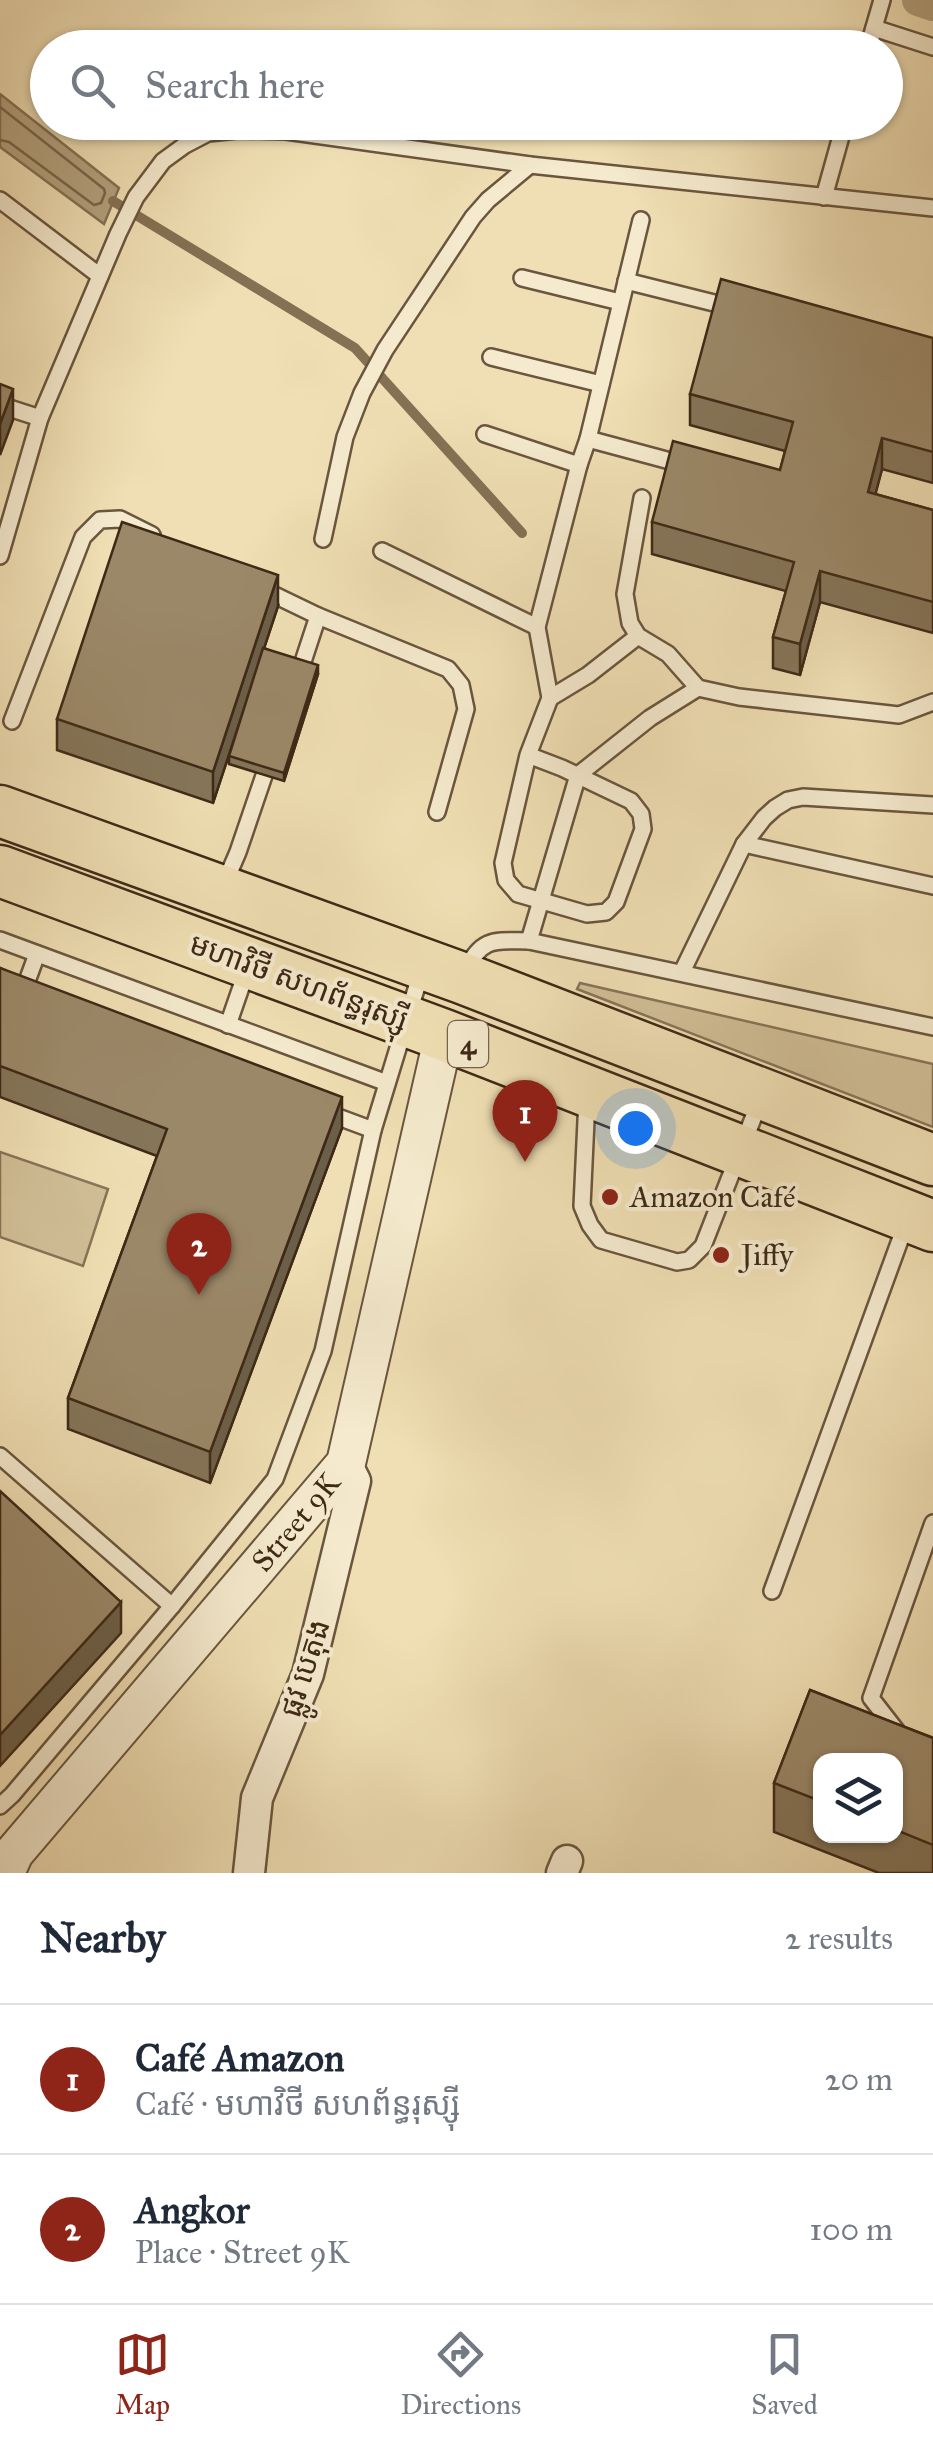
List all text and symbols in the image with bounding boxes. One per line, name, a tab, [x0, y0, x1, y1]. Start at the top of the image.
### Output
search box	[30, 30, 903, 140]
icon: search	[65, 58, 120, 113]
text: Search here	[145, 62, 325, 108]
street label: មហាវិថី សហព័ន្ធរុស្ស៊ី	[182, 925, 414, 1046]
road number: 4	[448, 1021, 488, 1067]
pin: 1	[492, 1080, 558, 1162]
your location	[610, 1103, 661, 1154]
place label: Amazon Café	[628, 1179, 796, 1215]
marker: Amazon Café	[599, 1186, 621, 1208]
pin: 2	[166, 1212, 232, 1295]
place label: Jiffy	[738, 1237, 794, 1273]
marker: Jiffy	[710, 1244, 732, 1266]
street label: Street 9K	[244, 1465, 349, 1580]
street label: ផ្លូវ បេតុង	[272, 1614, 345, 1724]
map controls	[813, 1753, 903, 1843]
button: layers	[813, 1753, 903, 1843]
text: Nearby	[40, 1912, 165, 1964]
text: 2 results	[785, 1919, 893, 1958]
text: Café Amazon	[135, 2035, 345, 2081]
text: 1	[66, 2060, 79, 2099]
text: 20 m	[825, 2060, 893, 2099]
text: Café · មហាវិថី សហព័ន្ធរុស្ស៊ី	[135, 2085, 460, 2124]
text: Angkor	[135, 2187, 250, 2233]
text: 2	[65, 2210, 80, 2249]
text: 100 m	[809, 2210, 893, 2249]
text: Place · Street 9K	[135, 2233, 349, 2272]
tab: Map	[115, 2327, 170, 2422]
tab: Directions	[400, 2327, 521, 2422]
tab: Saved	[751, 2327, 818, 2422]

